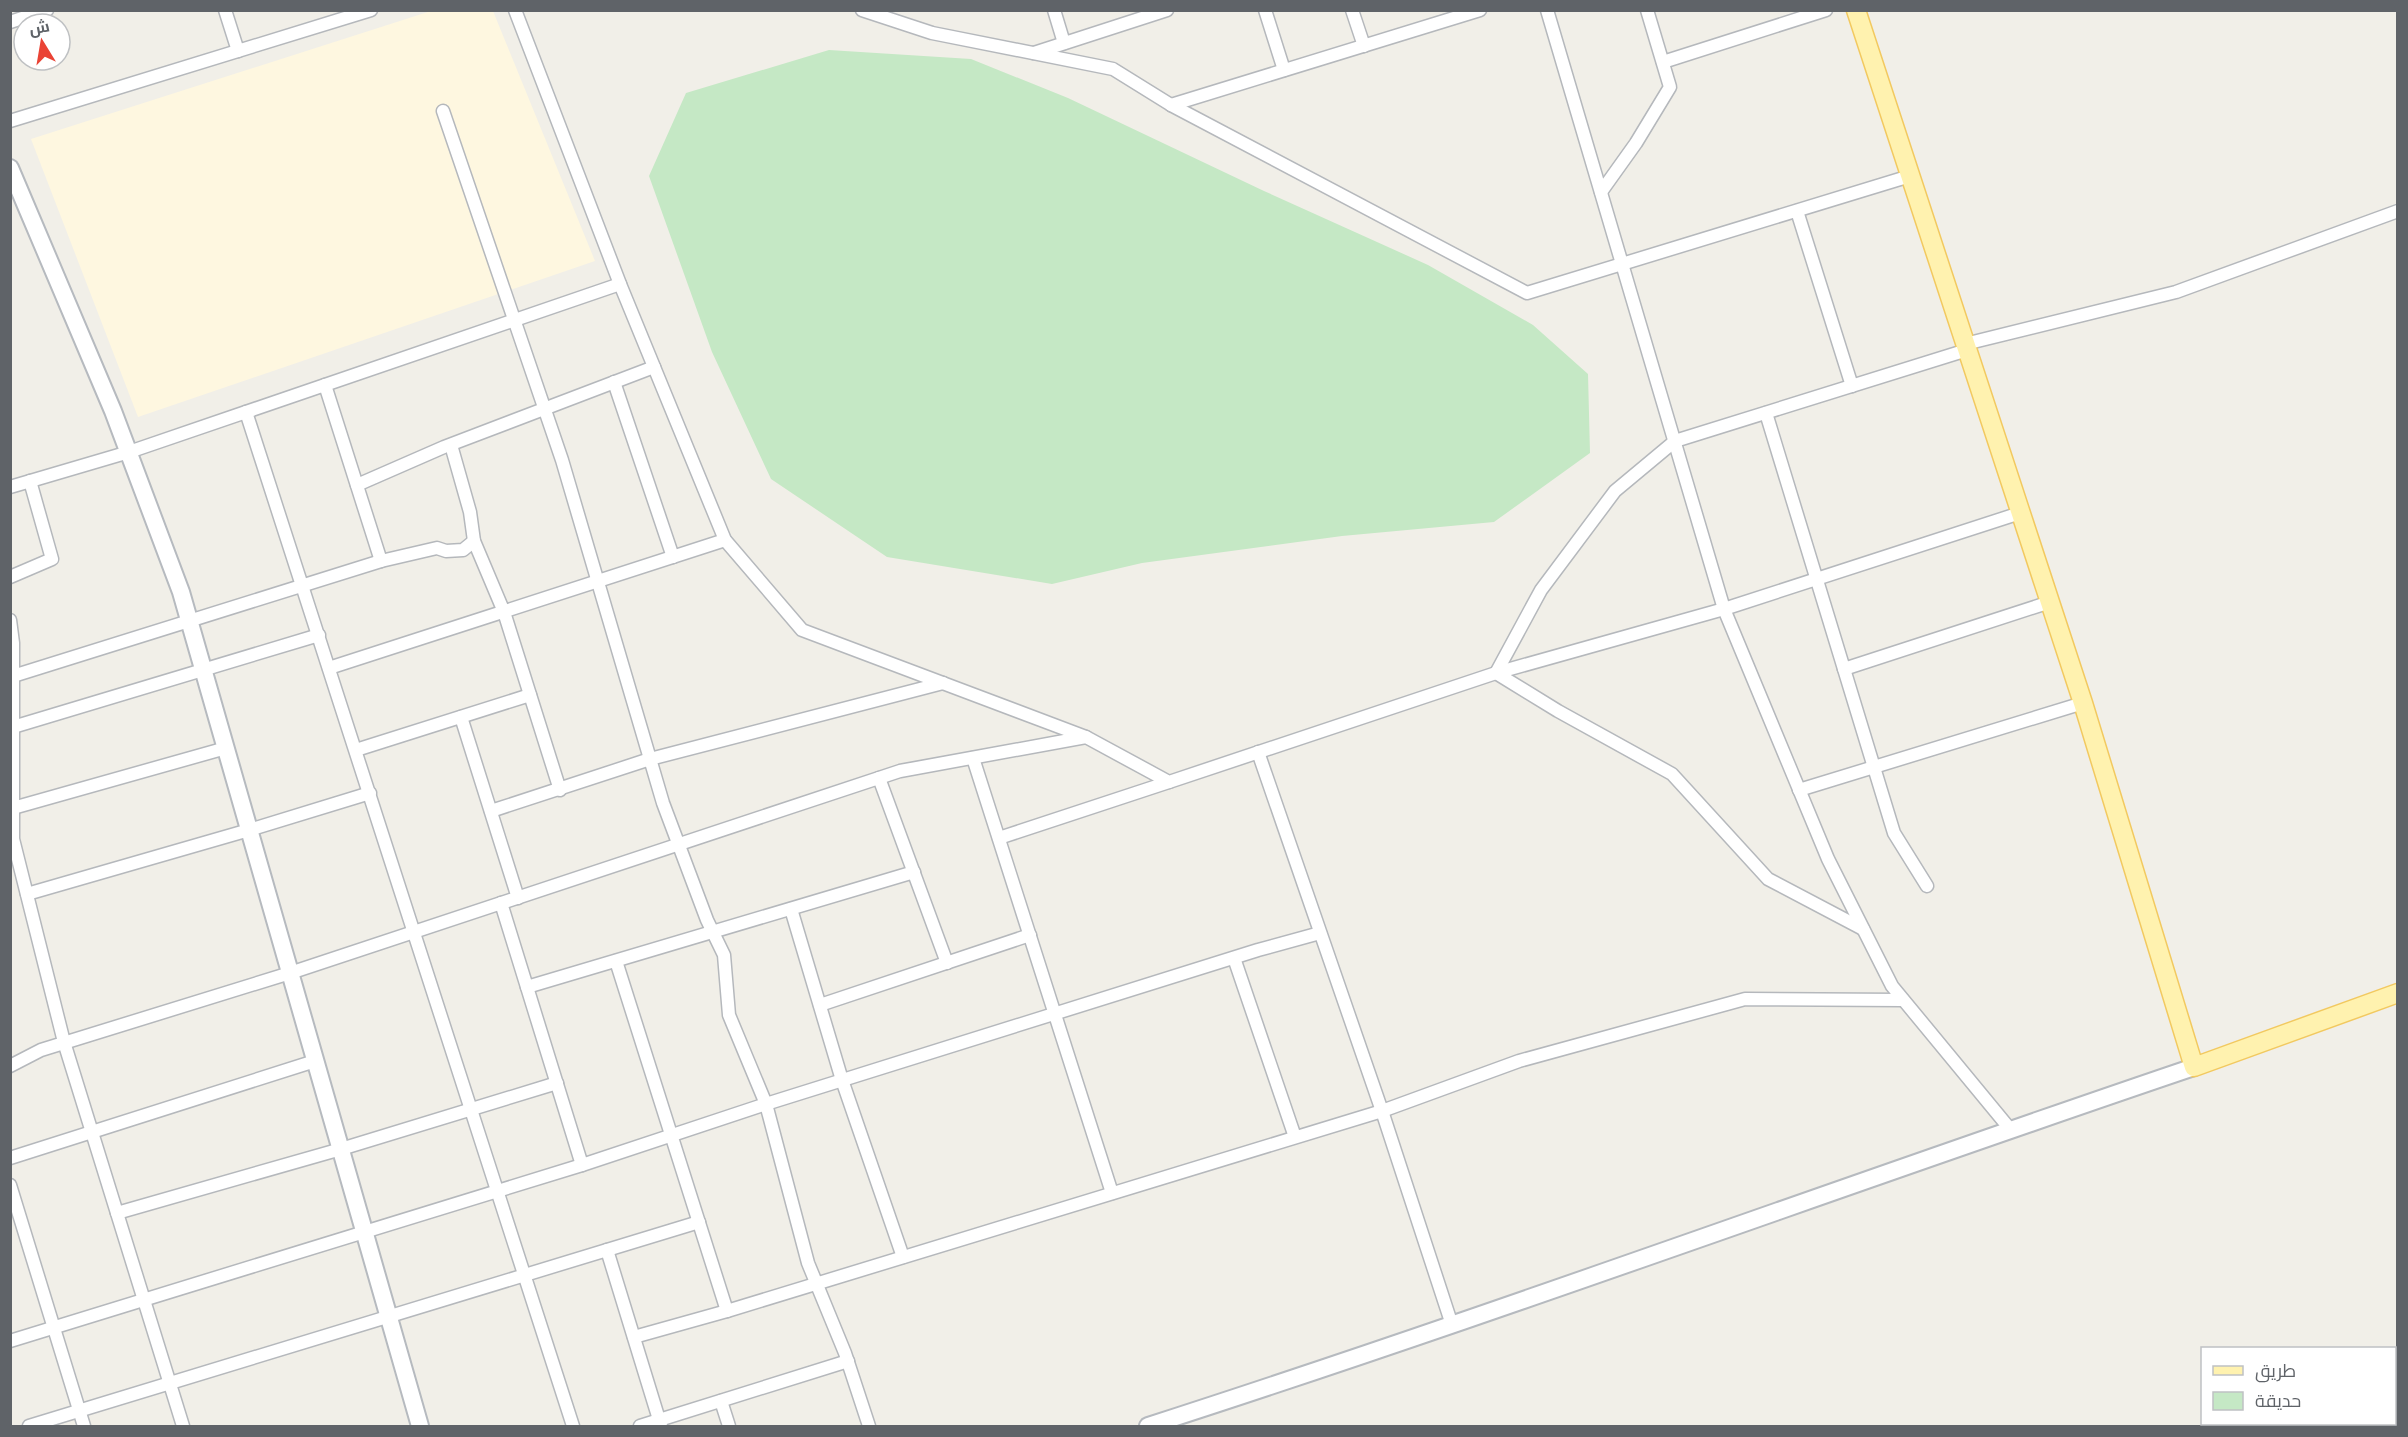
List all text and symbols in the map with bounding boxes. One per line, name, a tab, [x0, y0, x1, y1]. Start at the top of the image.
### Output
north arrow	[12, 12, 72, 72]
text: ش	[27, 16, 51, 39]
legend	[2201, 1347, 2396, 1425]
text: طريق	[2255, 1360, 2296, 1383]
text: حديقة	[2255, 1390, 2301, 1411]

